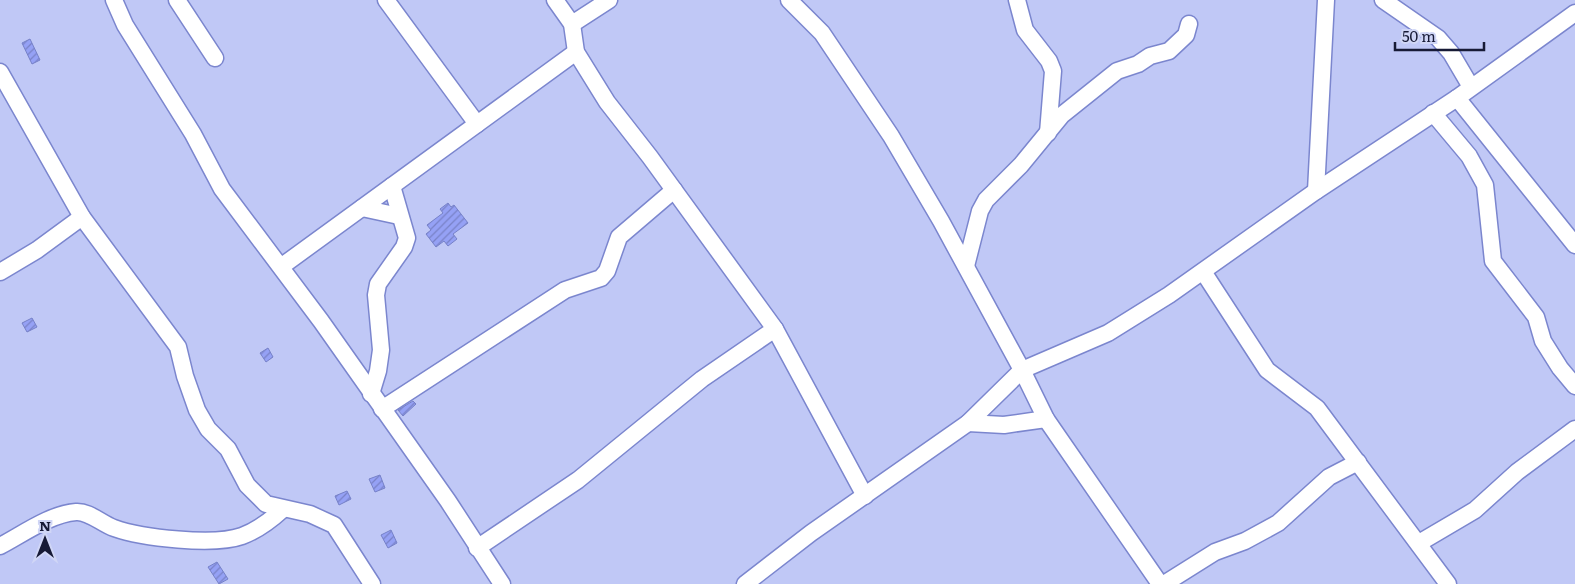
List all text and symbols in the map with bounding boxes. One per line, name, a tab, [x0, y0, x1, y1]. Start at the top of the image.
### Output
scale bar	[1395, 20, 1484, 52]
text: 50 m	[1402, 24, 1436, 47]
north arrow	[20, 514, 70, 564]
text: N	[39, 515, 51, 535]

